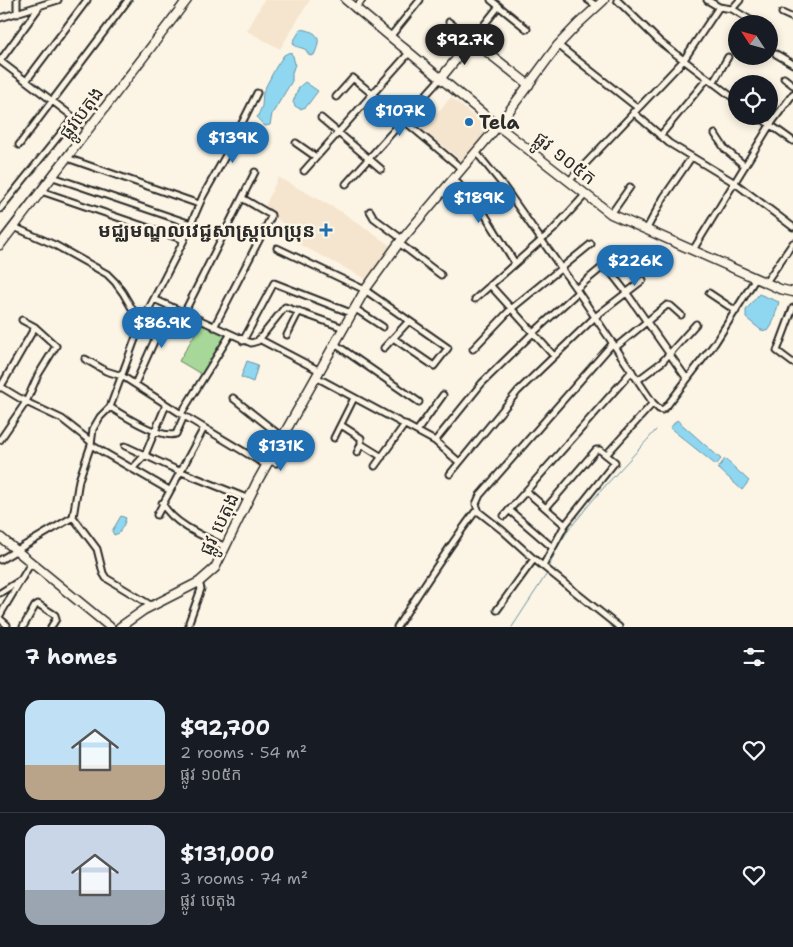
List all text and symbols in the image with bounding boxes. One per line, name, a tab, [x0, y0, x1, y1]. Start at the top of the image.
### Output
north arrow	[728, 15, 778, 65]
map controls	[728, 15, 778, 125]
pin: $92.7K	[424, 23, 506, 66]
text: $92.7K	[436, 29, 494, 50]
button: locate	[728, 75, 778, 125]
street label: ផ្លូវបេតុង	[53, 82, 113, 147]
pin: $107K	[365, 94, 435, 137]
text: $107K	[375, 100, 425, 121]
place label: Tela	[479, 110, 520, 135]
marker: Tela	[463, 116, 475, 128]
pin: $139K	[198, 121, 268, 164]
street label: ផ្លូវ ១០៥ក	[526, 126, 601, 194]
text: $139K	[208, 127, 258, 148]
pin: $189K	[444, 182, 514, 224]
text: $189K	[454, 187, 504, 208]
place label: មជ្ឈមណ្ឌលវេជ្ជសាស្ត្រហេប្រុន	[98, 218, 315, 243]
marker: មជ្ឈមណ្ឌលវេជ្ជសាស្ត្រហេប្រុន	[319, 223, 333, 237]
pin: $226K	[600, 244, 670, 287]
text: $226K	[608, 250, 662, 271]
pin: $86.9K	[121, 306, 203, 349]
text: $86.9K	[133, 312, 191, 333]
pin: $131K	[246, 430, 316, 472]
text: $131K	[258, 435, 304, 456]
street label: ផ្លូវ បេតុង	[193, 489, 249, 561]
text: 7 homes	[25, 643, 117, 671]
icon: filters	[740, 643, 768, 671]
text: $92,700	[180, 714, 270, 742]
icon: home	[65, 720, 125, 780]
icon: heart	[740, 736, 768, 764]
text: 2 rooms · 54 m²	[180, 742, 307, 763]
text: ផ្លូវ ១០៥ក	[180, 764, 242, 785]
text: $131,000	[180, 840, 274, 868]
icon: home	[65, 845, 125, 905]
icon: heart	[740, 861, 768, 889]
text: 3 rooms · 74 m²	[180, 868, 308, 889]
text: ផ្លូវ បេតុង	[180, 890, 236, 911]

